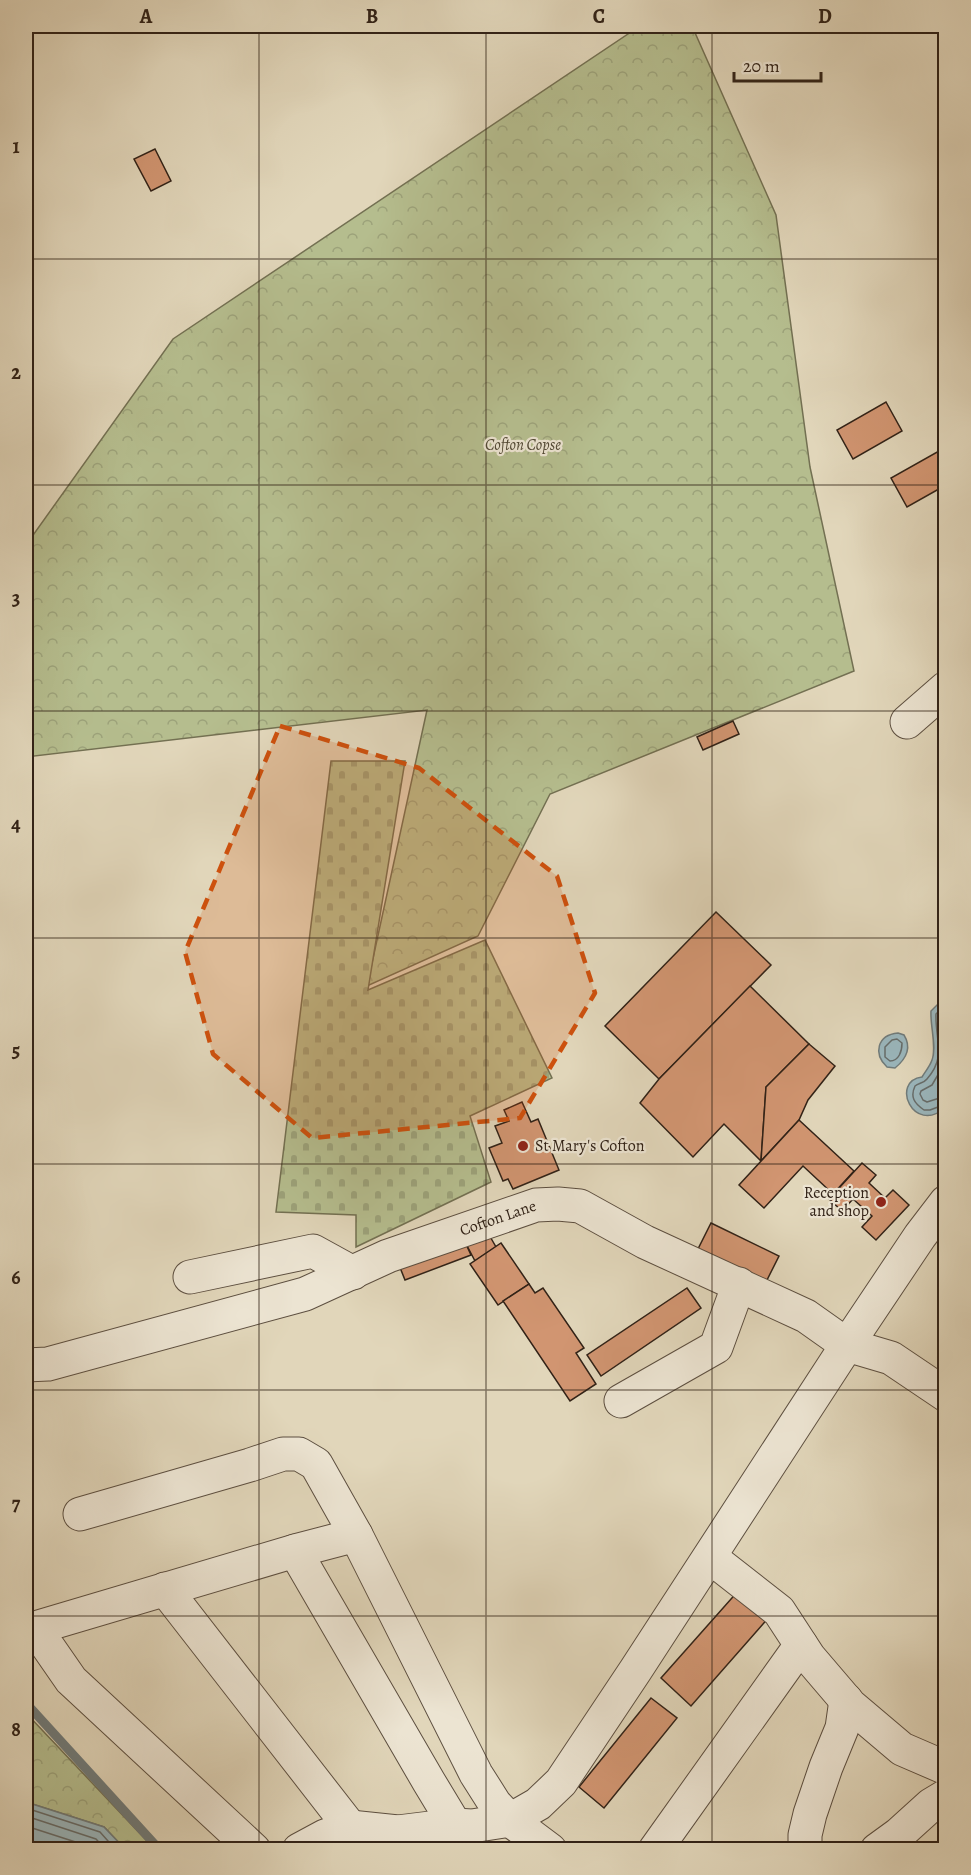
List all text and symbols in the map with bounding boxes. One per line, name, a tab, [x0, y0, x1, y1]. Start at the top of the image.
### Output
text: A	[139, 3, 153, 30]
text: B	[366, 3, 378, 30]
text: C	[593, 3, 605, 30]
text: D	[818, 3, 832, 30]
scale bar	[734, 45, 821, 83]
text: 20 m	[743, 54, 780, 78]
text: 1	[12, 133, 20, 160]
text: 2	[11, 359, 21, 386]
park label: Cofton Copse	[485, 434, 561, 456]
text: 3	[12, 585, 20, 612]
text: 4	[11, 811, 21, 838]
text: 5	[12, 1037, 20, 1064]
place label: St Mary's Cofton	[535, 1135, 645, 1157]
marker: St Mary's Cofton	[516, 1139, 530, 1153]
place label: Reception and shop	[804, 1182, 869, 1222]
street label: Cofton Lane	[457, 1195, 539, 1241]
marker: Reception and shop	[874, 1195, 888, 1209]
text: 6	[11, 1264, 21, 1291]
text: 7	[12, 1490, 21, 1517]
text: 8	[11, 1716, 21, 1743]

